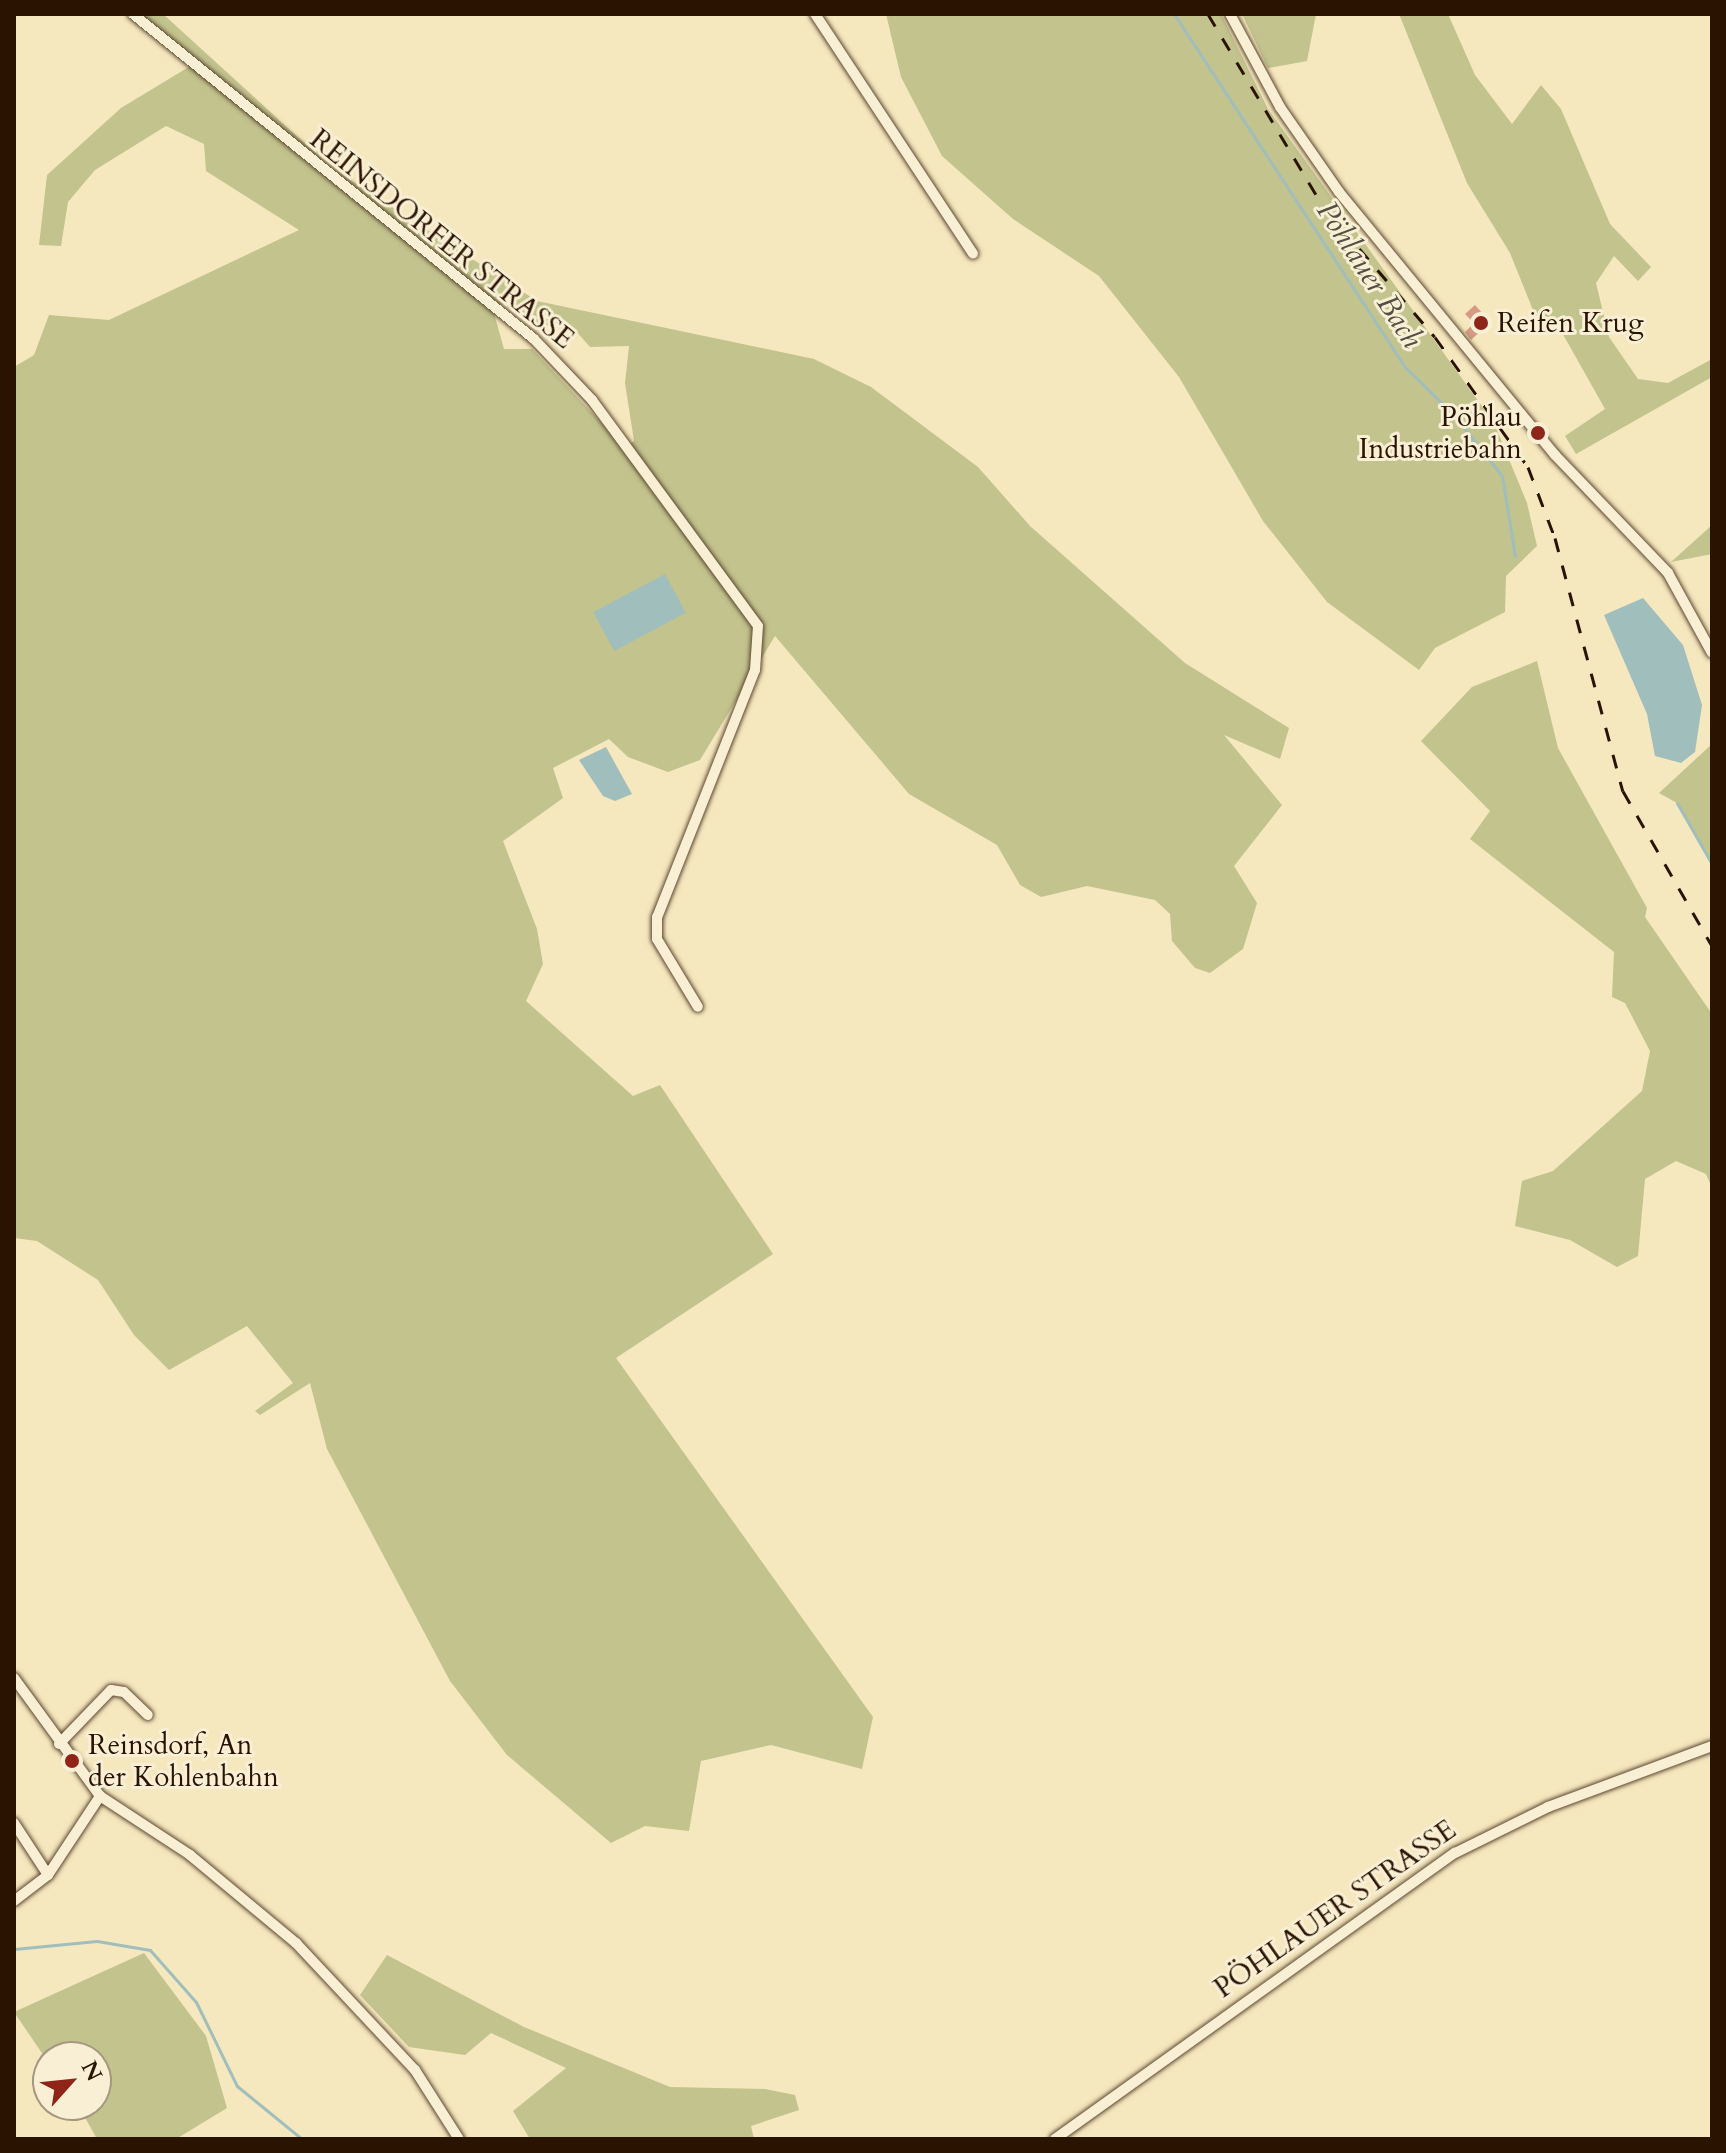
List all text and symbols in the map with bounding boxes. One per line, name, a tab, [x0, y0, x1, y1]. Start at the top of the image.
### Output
street label: REINSDORFER STRASSE	[303, 122, 581, 356]
water label: Pöhlauer Bach	[1308, 195, 1430, 355]
place label: Reifen Krug	[1497, 306, 1644, 340]
marker: Reifen Krug	[1472, 314, 1490, 332]
place label: Pöhlau Industriebahn	[1359, 400, 1522, 466]
marker: Pöhlau Industriebahn	[1529, 424, 1547, 442]
place label: Reinsdorf, An der Kohlenbahn	[88, 1728, 279, 1794]
marker: Reinsdorf, An der Kohlenbahn	[63, 1752, 81, 1770]
street label: PÖHLAUER STRASSE	[1208, 1813, 1462, 2005]
north arrow	[32, 2041, 112, 2121]
text: N	[74, 2056, 109, 2086]

